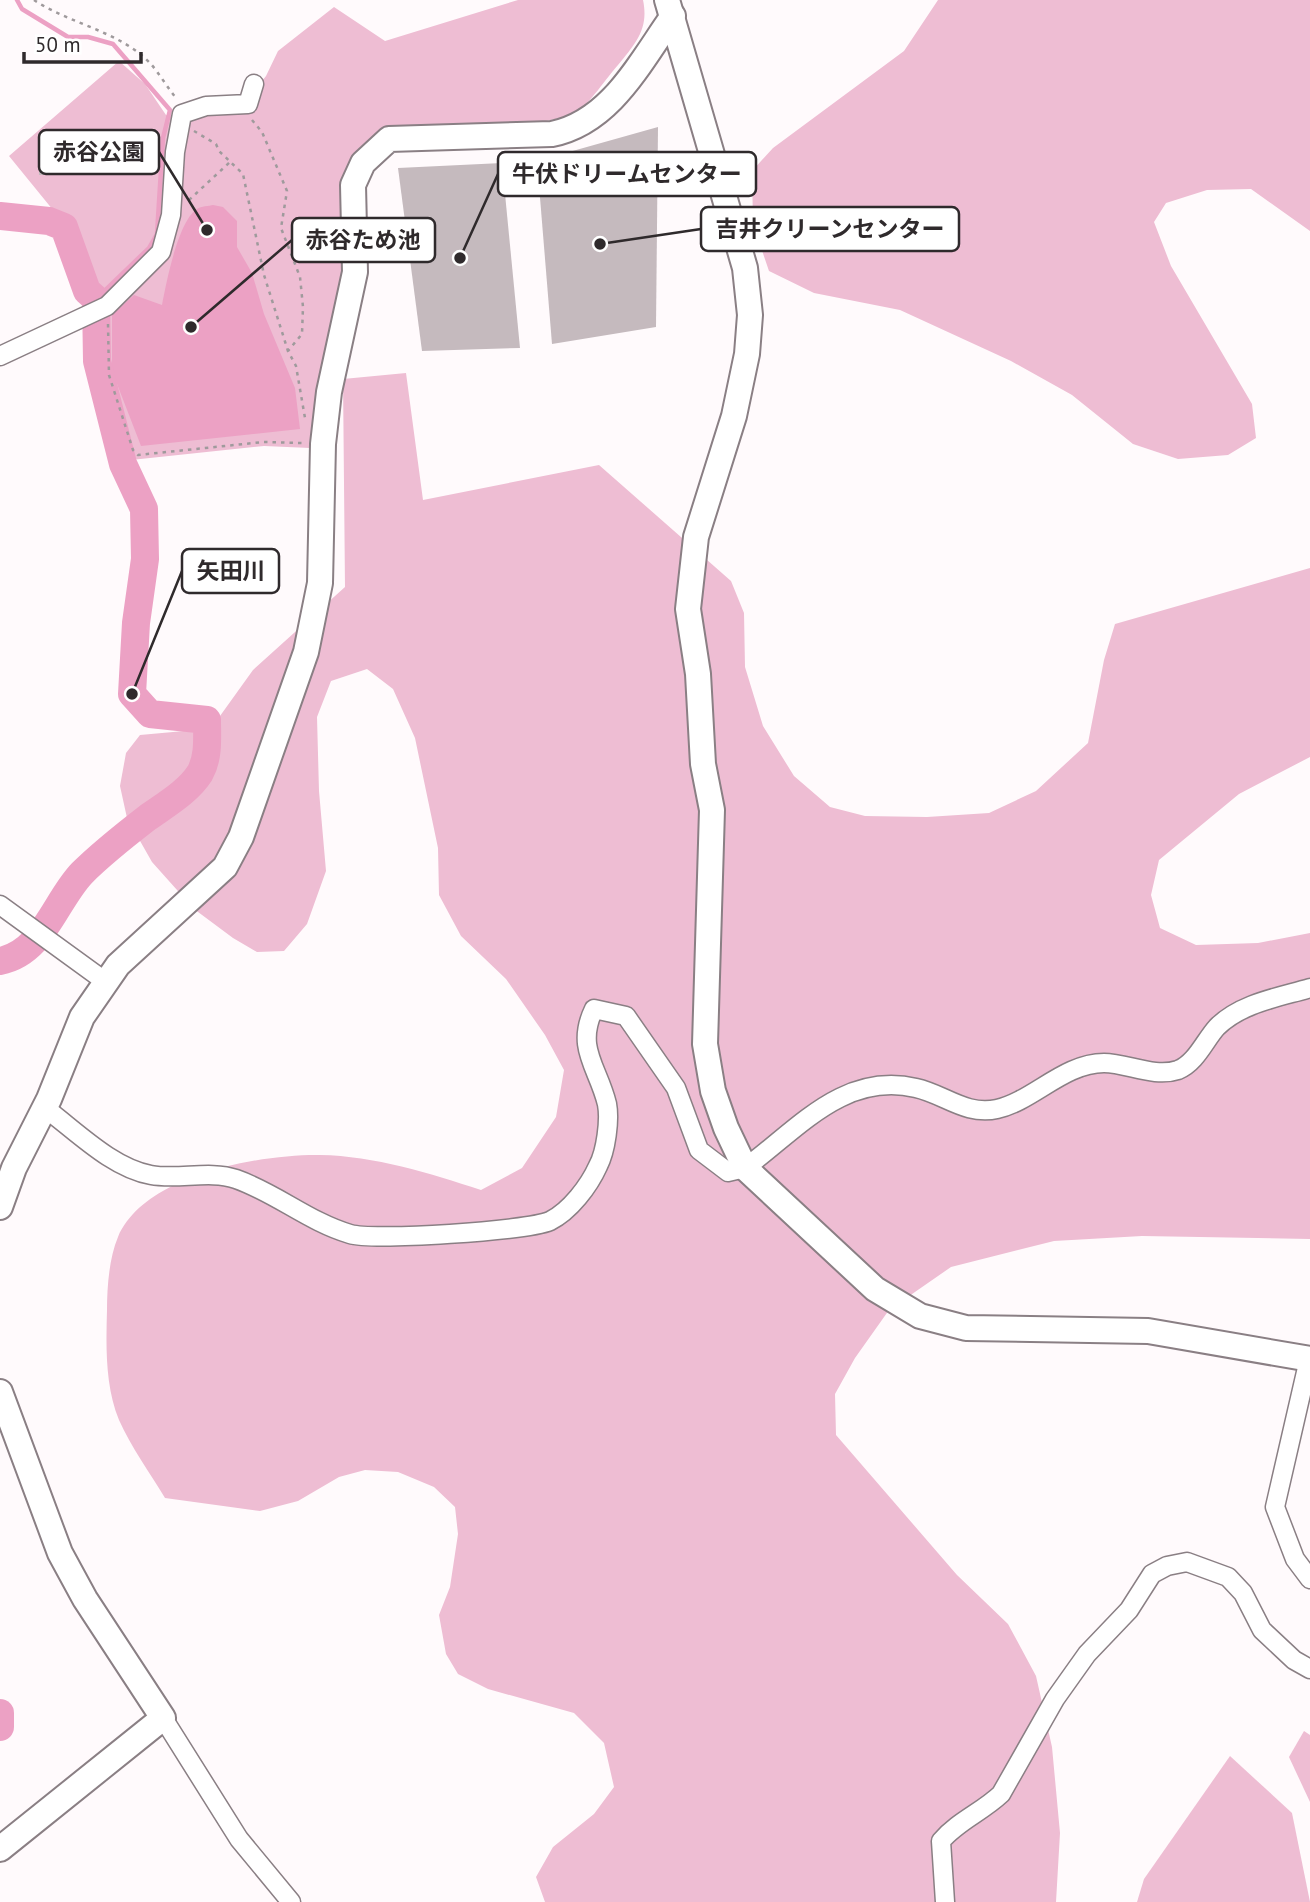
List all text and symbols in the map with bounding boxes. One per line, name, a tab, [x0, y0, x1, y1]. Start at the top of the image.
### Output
scale bar	[24, 21, 142, 65]
text: 50 m	[35, 31, 81, 58]
callout: 赤谷公園	[39, 130, 159, 174]
text: 赤谷公園	[53, 137, 145, 166]
callout: 牛伏ドリームセンター	[498, 152, 756, 196]
text: 牛伏ドリームセンター	[512, 159, 742, 188]
callout: 吉井クリーンセンター	[701, 207, 959, 251]
text: 吉井クリーンセンター	[716, 214, 944, 243]
callout: 赤谷ため池	[292, 218, 435, 262]
text: 赤谷ため池	[306, 225, 421, 254]
callout: 矢田川	[182, 549, 279, 593]
text: 矢田川	[197, 556, 266, 585]

